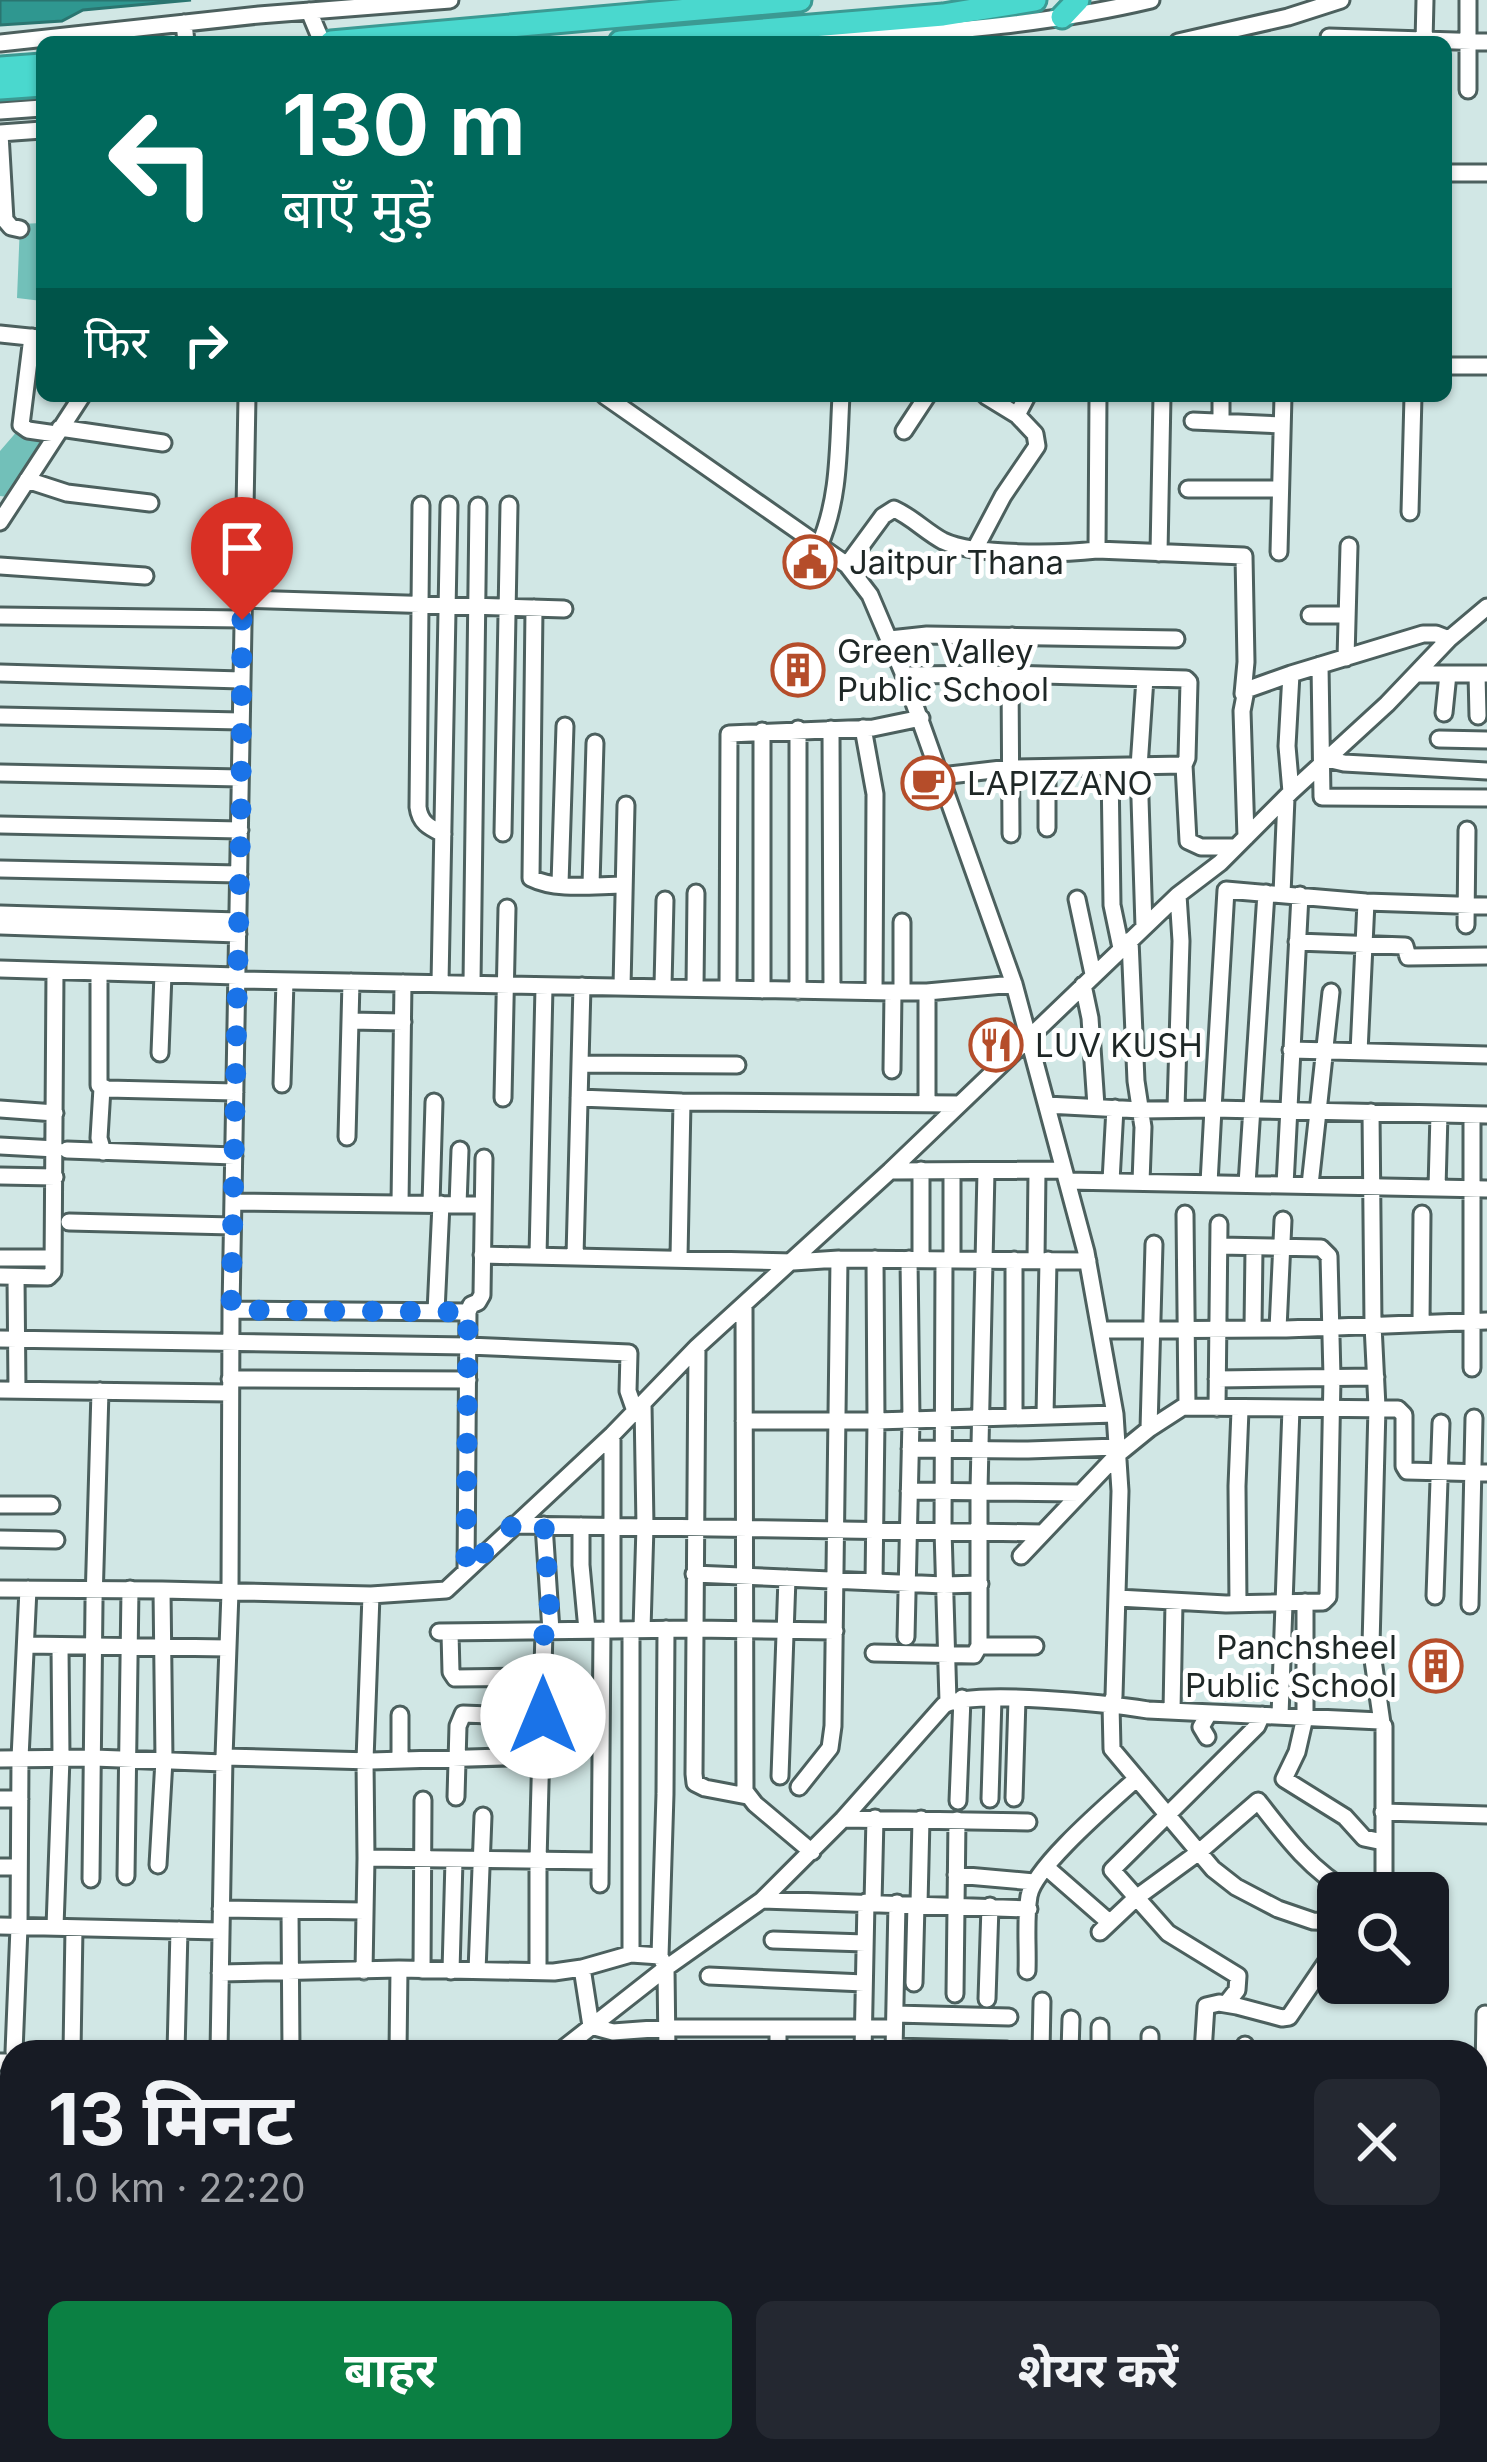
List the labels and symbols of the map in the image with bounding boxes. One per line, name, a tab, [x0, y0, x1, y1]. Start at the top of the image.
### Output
pin	[191, 497, 293, 620]
public building icon: Jaitpur Thana	[782, 534, 838, 590]
place label: Jaitpur Thana	[849, 542, 1064, 582]
place label: Green Valley Public School	[837, 631, 1049, 709]
building icon: Green Valley Public School	[770, 642, 826, 698]
cafe icon: LAPIZZANO	[900, 755, 956, 811]
place label: LAPIZZANO	[967, 763, 1153, 803]
restaurant icon: LUV KUSH	[968, 1017, 1024, 1073]
place label: LUV KUSH	[1035, 1025, 1203, 1065]
place label: Panchsheel Public School	[1185, 1627, 1397, 1705]
building icon: Panchsheel Public School	[1408, 1638, 1464, 1694]
position arrow	[480, 1653, 606, 1779]

